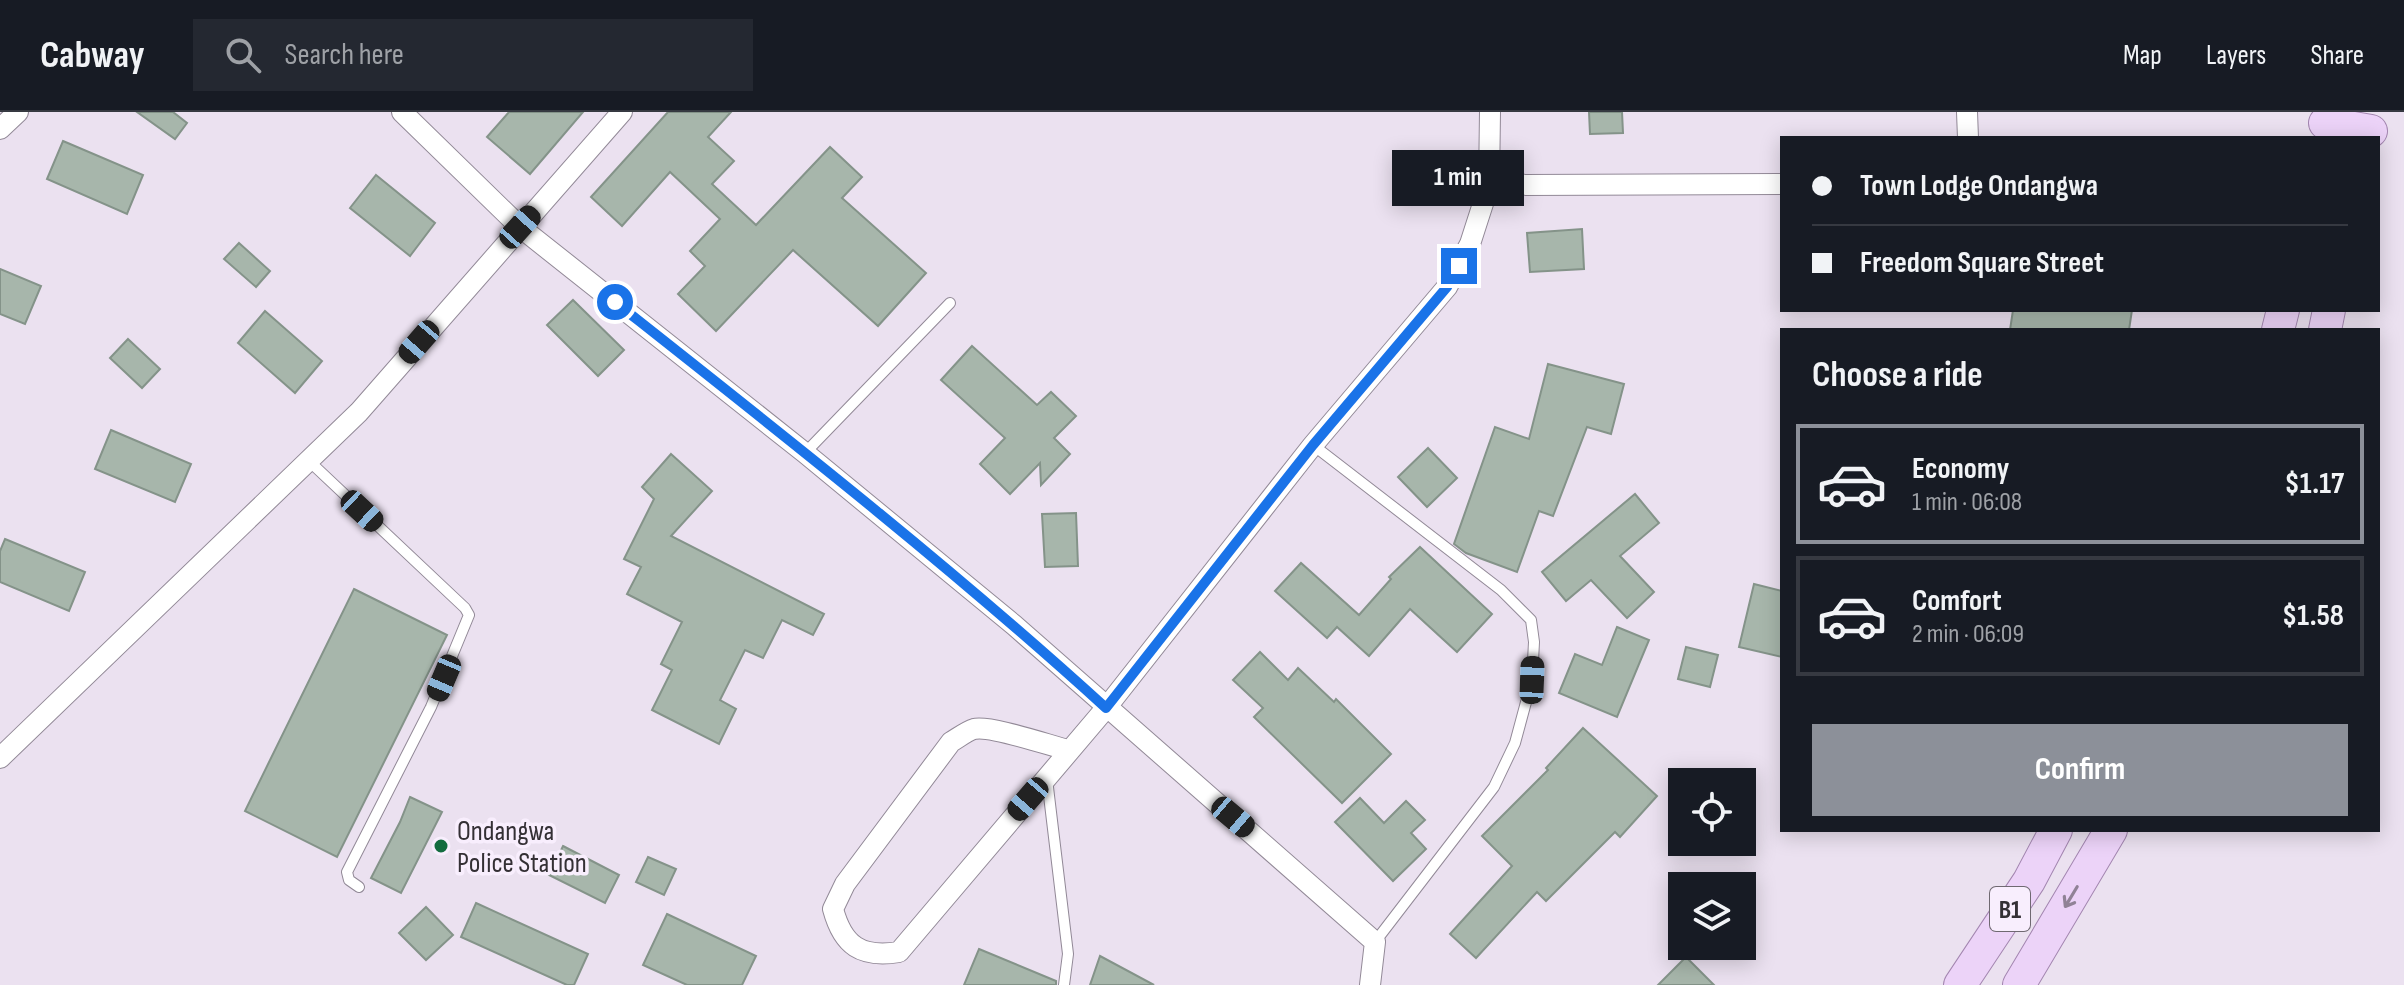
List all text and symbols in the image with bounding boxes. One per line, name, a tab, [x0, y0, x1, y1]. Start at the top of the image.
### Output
search box	[193, 19, 753, 91]
text: Cabway	[40, 33, 145, 78]
icon: search	[221, 33, 265, 77]
text: Search here	[285, 37, 404, 73]
text: Map	[2123, 39, 2162, 72]
text: Layers	[2206, 39, 2266, 72]
text: Share	[2310, 39, 2364, 72]
callout: 1 min	[1393, 150, 1525, 206]
text: 1 min	[1434, 162, 1482, 193]
text: Town Lodge Ondangwa	[1860, 168, 2098, 204]
car	[495, 201, 545, 253]
text: Freedom Square Street	[1860, 245, 2104, 281]
route end	[1441, 248, 1477, 284]
route start	[597, 284, 633, 320]
car	[394, 316, 444, 368]
text: Choose a ride	[1812, 354, 1983, 397]
icon: car	[1816, 448, 1888, 520]
text: Economy	[1912, 451, 2009, 487]
text: $1.17	[2284, 466, 2344, 502]
car	[336, 486, 388, 536]
text: 1 min · 06:08	[1912, 487, 2022, 518]
icon: car	[1816, 580, 1888, 652]
text: Comfort	[1912, 583, 2002, 619]
text: $1.58	[2282, 598, 2344, 634]
text: 2 min · 06:09	[1912, 619, 2024, 650]
car	[424, 651, 464, 705]
car	[1519, 656, 1545, 704]
button: Confirm	[1812, 724, 2348, 816]
map controls	[1668, 768, 1756, 960]
button: locate	[1668, 768, 1756, 856]
car	[1003, 773, 1053, 825]
car	[1207, 792, 1259, 842]
place label: Ondangwa Police Station	[457, 815, 587, 880]
marker: Ondangwa Police Station	[432, 837, 450, 855]
button: layers	[1668, 872, 1756, 960]
one-way arrow	[2063, 885, 2079, 908]
road number: B1	[1990, 887, 2030, 931]

